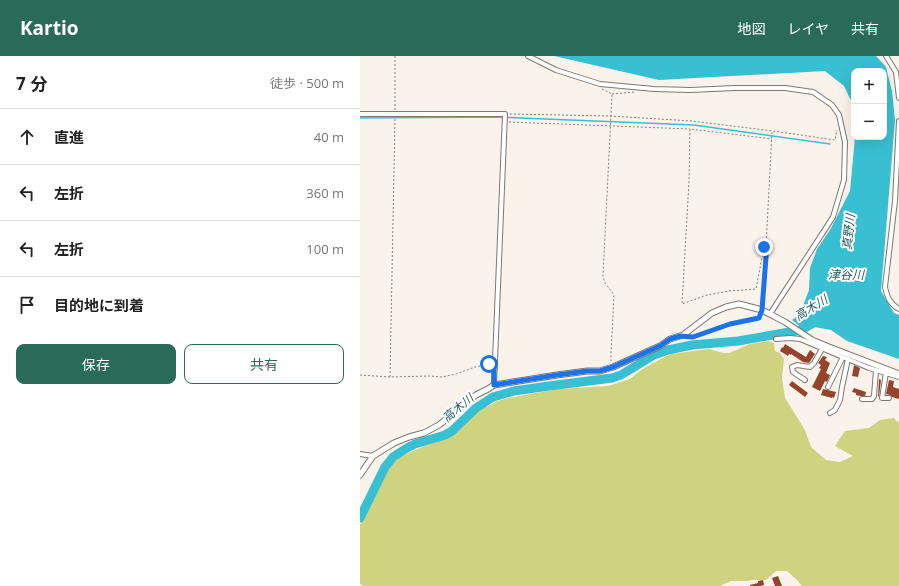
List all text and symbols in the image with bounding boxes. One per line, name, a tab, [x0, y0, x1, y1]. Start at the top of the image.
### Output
text: Kartio	[20, 15, 79, 41]
text: 地図	[737, 19, 765, 38]
text: レイヤ	[787, 19, 829, 38]
text: 共有	[851, 19, 879, 38]
map controls	[851, 68, 887, 140]
button: +	[851, 68, 887, 104]
text: 7 分	[16, 72, 47, 95]
text: 徒歩 · 500 m	[270, 74, 344, 92]
button: −	[851, 104, 887, 140]
icon: ahead	[16, 126, 38, 148]
text: 直進	[54, 127, 84, 147]
text: 40 m	[314, 128, 344, 146]
icon: left	[16, 182, 38, 204]
text: 左折	[54, 183, 84, 203]
text: 360 m	[306, 184, 344, 202]
water label: 真野川	[838, 211, 859, 251]
icon: left	[16, 238, 38, 260]
route end	[755, 238, 773, 256]
text: 左折	[54, 239, 84, 259]
text: 100 m	[306, 240, 344, 258]
water label: 津谷川	[828, 266, 866, 283]
water label: 高木川	[791, 290, 832, 324]
icon: arrive	[16, 294, 38, 316]
text: 目的地に到着	[54, 295, 144, 315]
button: 保存	[16, 344, 176, 384]
button: 共有	[184, 344, 344, 384]
route start	[480, 355, 498, 373]
water label: 高木川	[438, 388, 478, 426]

